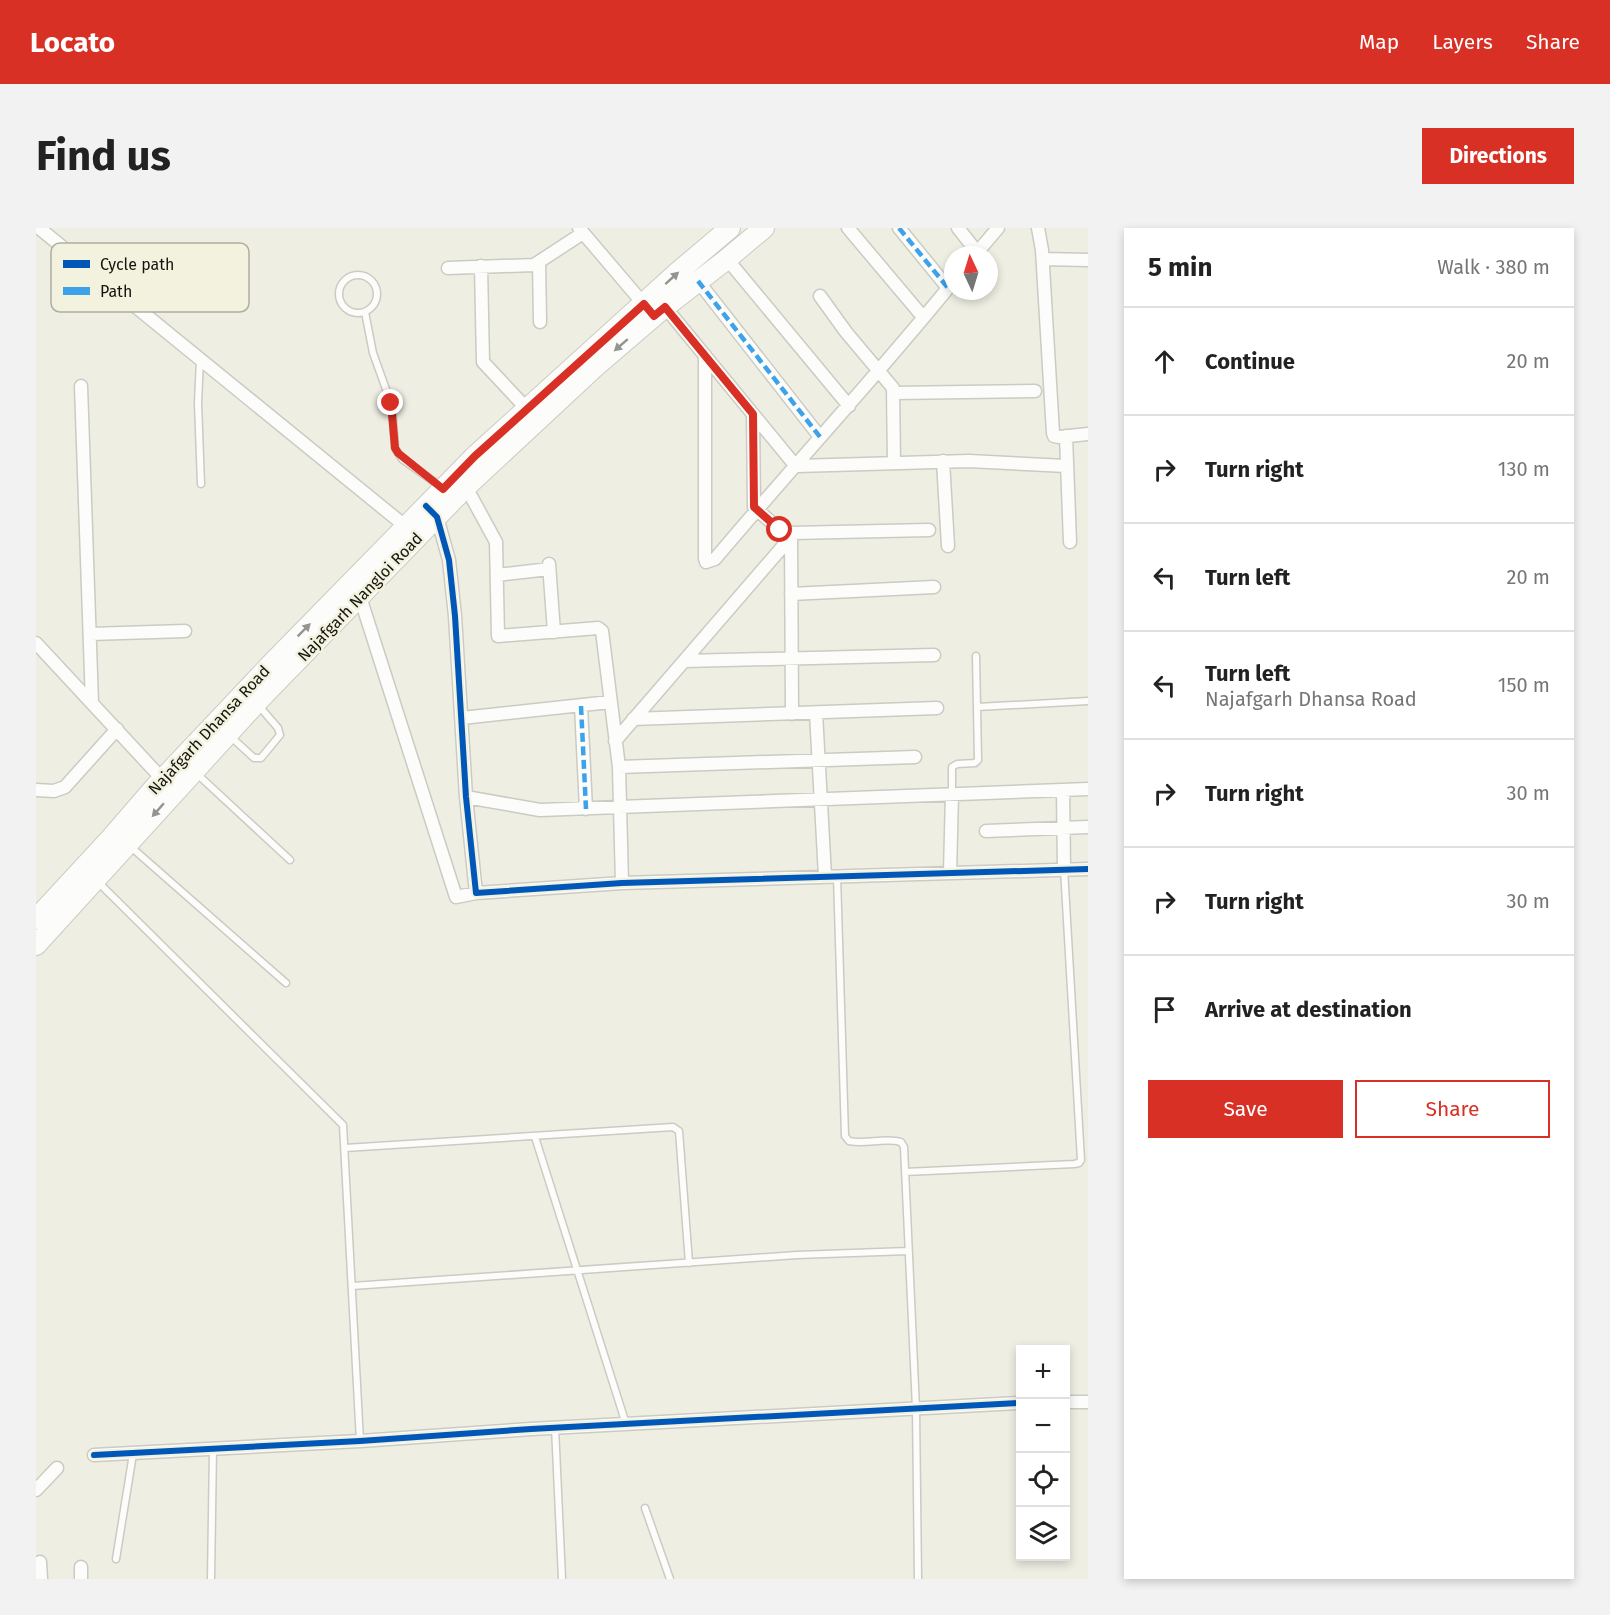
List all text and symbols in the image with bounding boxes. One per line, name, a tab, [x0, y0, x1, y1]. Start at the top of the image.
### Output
text: Locato	[30, 26, 115, 59]
text: Map	[1359, 29, 1399, 55]
text: Layers	[1432, 29, 1493, 55]
text: Share	[1526, 29, 1580, 55]
button: Directions	[1422, 128, 1574, 184]
text: Find us	[36, 131, 171, 181]
legend	[51, 243, 249, 312]
north arrow	[944, 246, 998, 300]
text: 5 min	[1148, 252, 1212, 283]
text: Cycle path	[100, 255, 174, 274]
text: Walk · 380 m	[1437, 255, 1550, 279]
one-way arrow	[665, 271, 679, 285]
text: Path	[100, 282, 132, 301]
one-way arrow	[614, 338, 629, 351]
icon: ahead	[1148, 345, 1181, 378]
text: Continue	[1205, 348, 1295, 375]
text: 20 m	[1507, 349, 1550, 373]
route end	[377, 389, 403, 415]
icon: right	[1148, 453, 1181, 486]
text: Turn right	[1205, 456, 1304, 483]
text: 130 m	[1498, 457, 1550, 481]
route start	[766, 516, 792, 542]
street label: Najafgarh Nangloi Road	[294, 529, 426, 665]
icon: left	[1148, 561, 1181, 594]
text: Turn left	[1205, 564, 1290, 591]
text: 20 m	[1507, 565, 1550, 589]
one-way arrow	[296, 623, 310, 637]
text: Turn left	[1205, 660, 1290, 687]
street label: Najafgarh Dhansa Road	[144, 662, 274, 798]
icon: left	[1148, 669, 1181, 702]
text: 150 m	[1498, 673, 1550, 697]
text: Najafgarh Dhansa Road	[1205, 687, 1417, 711]
icon: right	[1148, 777, 1181, 810]
text: Turn right	[1205, 780, 1304, 807]
text: 30 m	[1506, 781, 1550, 805]
one-way arrow	[151, 803, 165, 818]
icon: right	[1148, 885, 1181, 918]
text: Turn right	[1205, 888, 1304, 915]
text: 30 m	[1506, 889, 1550, 913]
icon: arrive	[1148, 993, 1181, 1026]
text: Arrive at destination	[1205, 996, 1412, 1023]
button: Save	[1148, 1080, 1343, 1138]
button: Share	[1355, 1080, 1550, 1138]
map controls	[1016, 1345, 1070, 1561]
button: +	[1016, 1345, 1070, 1399]
button: −	[1016, 1399, 1070, 1453]
button: locate	[1016, 1453, 1070, 1507]
button: layers	[1016, 1507, 1070, 1561]

